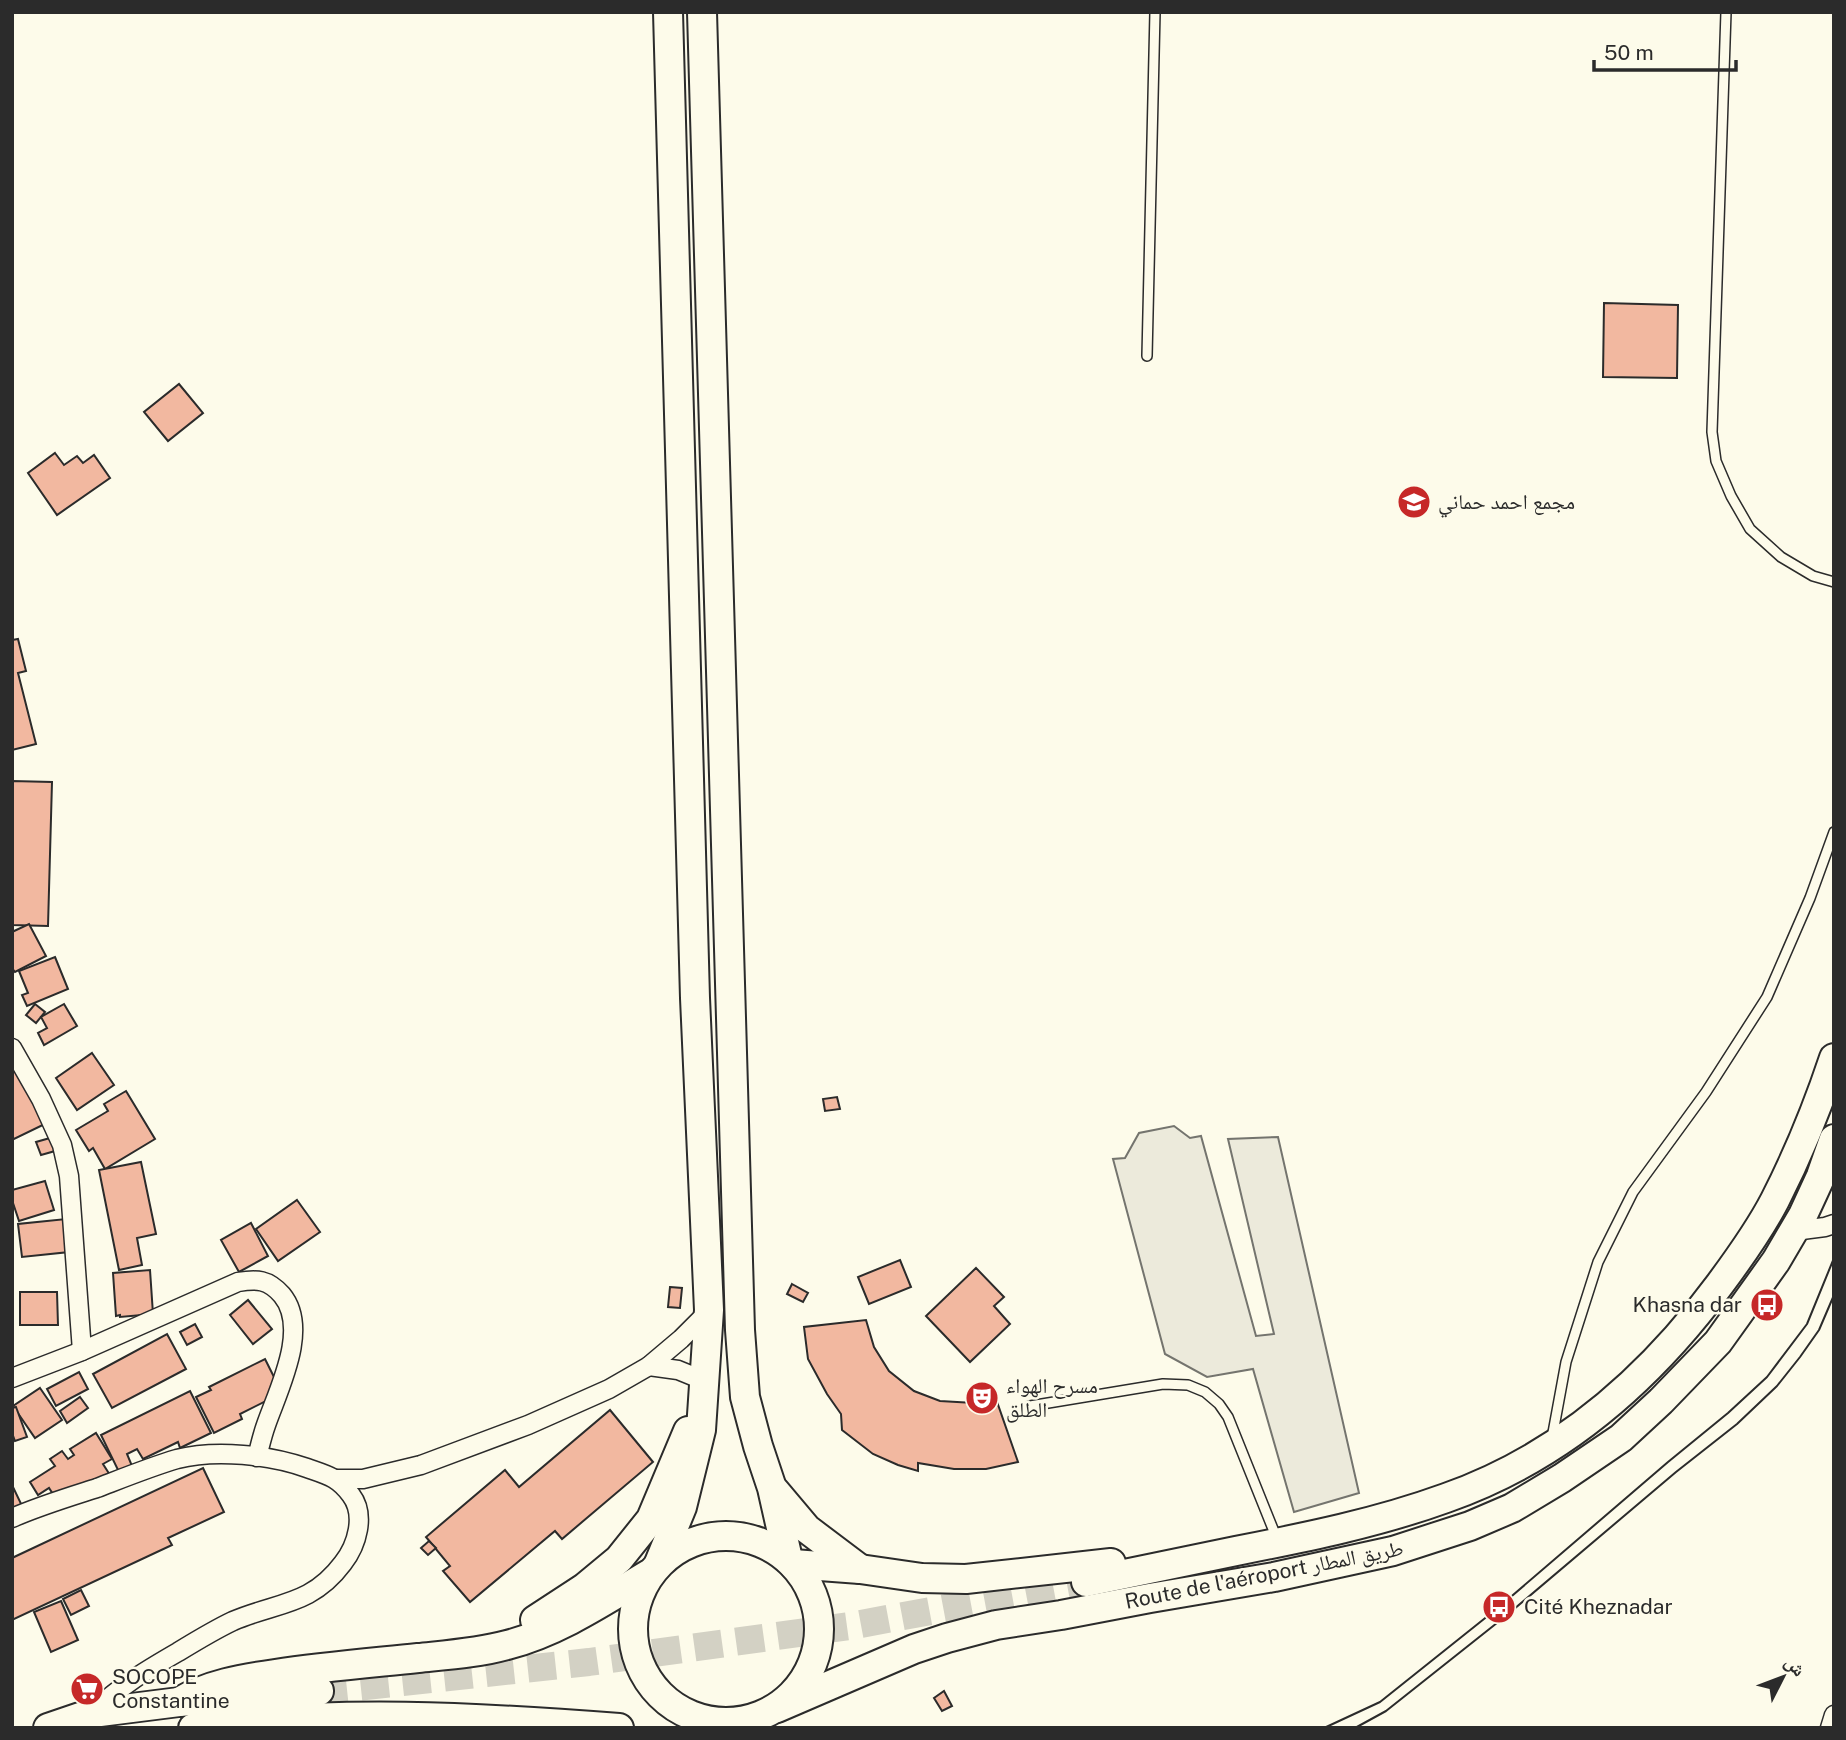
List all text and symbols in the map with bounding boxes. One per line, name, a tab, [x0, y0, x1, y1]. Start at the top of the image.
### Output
scale bar	[1594, 28, 1736, 72]
text: 50 m	[1604, 40, 1654, 65]
school or university icon: مجمع احمد حماني	[1395, 483, 1433, 521]
place label: مجمع احمد حماني	[1438, 489, 1575, 518]
bus stop icon: Khasna dar	[1748, 1286, 1786, 1324]
place label: Khasna dar	[1633, 1292, 1742, 1317]
place label: مسرح الهواء الطلق	[1006, 1373, 1098, 1423]
theatre icon: مسرح الهواء الطلق	[963, 1379, 1001, 1417]
street label: Route de l'aéroport طريق المطار	[1123, 1535, 1405, 1615]
bus stop icon: Cité Kheznadar	[1480, 1588, 1518, 1626]
place label: Cité Kheznadar	[1524, 1594, 1673, 1619]
north arrow	[1748, 1642, 1818, 1712]
text: ش	[1780, 1651, 1811, 1681]
place label: SOCOPE Constantine	[112, 1664, 230, 1713]
supermarket icon: SOCOPE Constantine	[68, 1670, 106, 1708]

